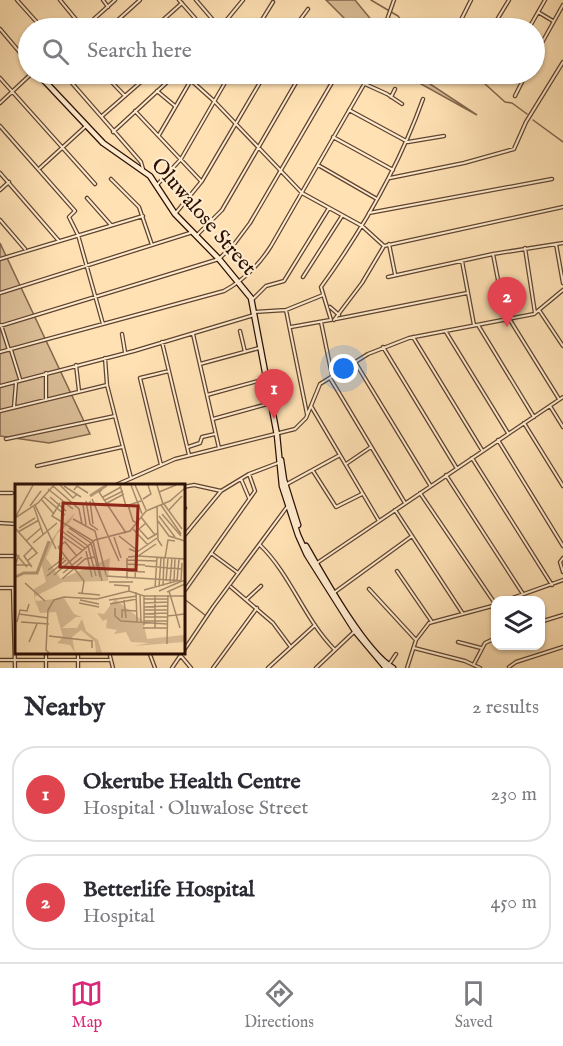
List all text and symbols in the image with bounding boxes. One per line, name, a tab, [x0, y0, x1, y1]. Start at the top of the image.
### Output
search box	[18, 18, 545, 84]
icon: search	[39, 35, 72, 68]
text: Search here	[87, 37, 192, 65]
street label: Oluwalose Street	[144, 152, 262, 282]
pin: 2	[488, 278, 526, 327]
your location	[329, 354, 358, 383]
pin: 1	[254, 370, 294, 419]
inset map	[15, 484, 184, 653]
map controls	[491, 596, 545, 650]
button: layers	[491, 596, 545, 650]
text: Nearby	[24, 691, 105, 724]
text: 2 results	[472, 695, 539, 720]
text: Okerube Health Centre	[83, 768, 301, 796]
text: 1	[42, 782, 49, 807]
text: 230 m	[491, 782, 537, 807]
text: Hospital · Oluwalose Street	[83, 796, 308, 821]
text: Betterlife Hospital	[83, 876, 255, 904]
text: 2	[41, 890, 50, 915]
text: 450 m	[490, 890, 537, 915]
text: Hospital	[83, 904, 155, 929]
tab: Map	[70, 977, 103, 1033]
tab: Directions	[244, 977, 314, 1033]
tab: Saved	[455, 977, 493, 1033]

